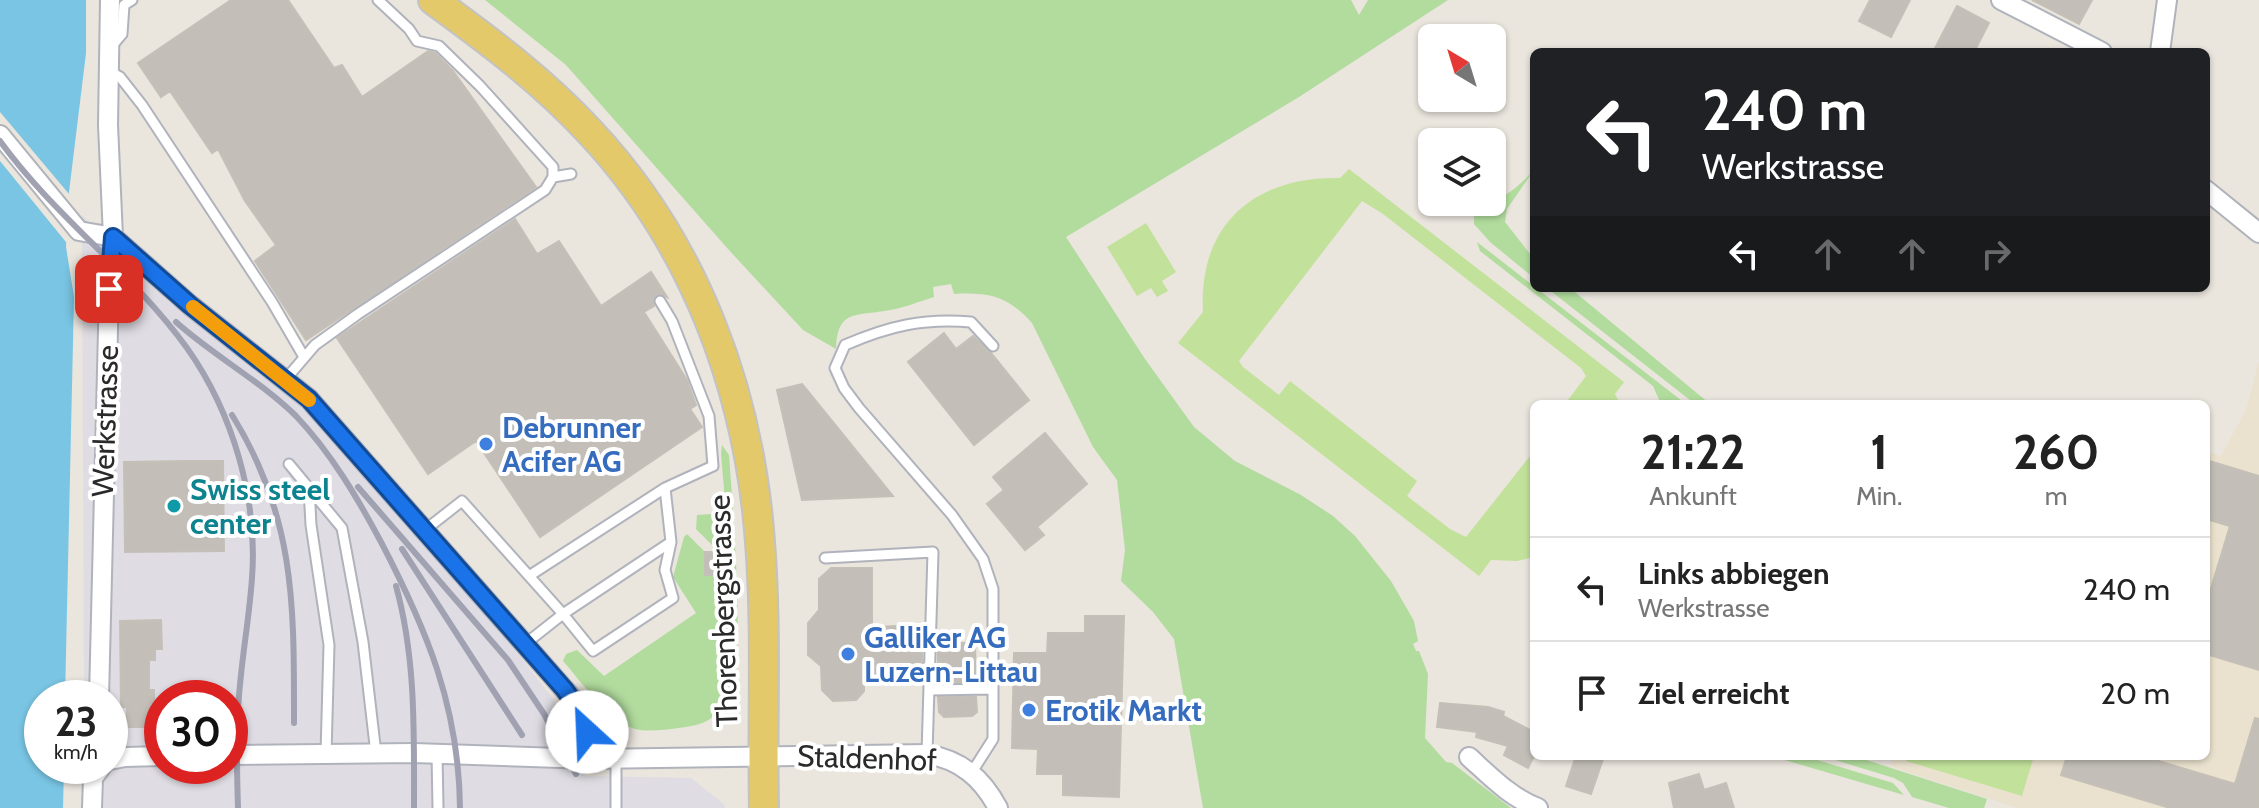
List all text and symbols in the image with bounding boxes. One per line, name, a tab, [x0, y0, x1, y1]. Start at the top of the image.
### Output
north arrow	[1418, 24, 1506, 112]
map controls	[1418, 24, 1506, 216]
text: 240 m	[1702, 76, 1867, 144]
icon: left	[1570, 80, 1674, 184]
button: layers	[1418, 128, 1506, 216]
text: Werkstrasse	[1702, 144, 1884, 188]
icon: left	[1722, 232, 1766, 276]
icon: ahead	[1806, 232, 1850, 276]
icon: ahead	[1890, 232, 1934, 276]
icon: right	[1974, 232, 2018, 276]
pin	[75, 255, 143, 323]
icon: arrive	[87, 267, 131, 311]
street label: Werkstrasse	[84, 344, 126, 498]
place label: Debrunner Acifer AG	[502, 409, 641, 480]
text: 21:22	[1641, 423, 1745, 481]
text: 1	[1870, 423, 1888, 481]
text: 260	[2013, 423, 2099, 481]
marker: Debrunner Acifer AG	[477, 435, 495, 453]
place label: Swiss steel center	[190, 471, 330, 542]
text: Ankunft	[1649, 480, 1737, 512]
text: Min.	[1856, 480, 1902, 512]
text: m	[2045, 480, 2068, 512]
street label: Thorenbergstrasse	[700, 494, 746, 728]
marker: Swiss steel center	[165, 497, 183, 515]
text: Links abbiegen	[1638, 555, 1830, 592]
icon: left	[1570, 567, 1614, 611]
text: 240 m	[2083, 571, 2170, 608]
text: Werkstrasse	[1638, 592, 1770, 624]
place label: Galliker AG Luzern-Littau	[864, 619, 1038, 690]
marker: Galliker AG Luzern-Littau	[839, 645, 857, 663]
icon: arrive	[1570, 671, 1614, 715]
text: Ziel erreicht	[1638, 675, 1789, 712]
text: 20 m	[2100, 675, 2170, 712]
speed limit sign: 30	[144, 680, 248, 784]
position arrow	[545, 690, 629, 774]
place label: Erotik Markt	[1045, 692, 1202, 729]
text: 23	[55, 697, 97, 746]
marker: Erotik Markt	[1020, 701, 1038, 719]
street label: Staldenhof	[796, 737, 938, 779]
text: km/h	[54, 740, 98, 764]

